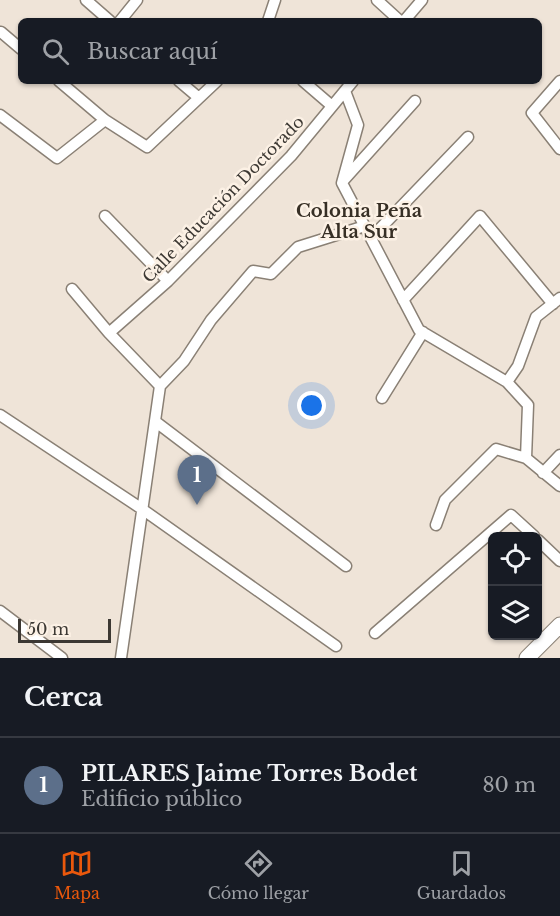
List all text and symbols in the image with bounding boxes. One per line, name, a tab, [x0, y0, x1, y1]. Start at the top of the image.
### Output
search box	[18, 18, 542, 84]
icon: search	[39, 35, 72, 68]
text: Buscar aquí	[87, 38, 218, 65]
street label: Calle Educación Doctorado	[138, 111, 308, 287]
district label: Colonia Peña Alta Sur	[296, 200, 423, 243]
your location	[297, 391, 326, 420]
pin: 1	[178, 456, 216, 505]
map controls	[488, 532, 542, 640]
button: locate	[488, 532, 542, 586]
button: layers	[488, 586, 542, 640]
scale bar	[18, 616, 111, 644]
text: 50 m	[27, 619, 69, 639]
text: Cerca	[24, 681, 103, 713]
text: PILARES Jaime Torres Bodet	[81, 760, 417, 787]
text: 1	[39, 773, 48, 797]
text: 80 m	[482, 773, 536, 797]
text: Edificio público	[81, 787, 242, 811]
tab: Mapa	[54, 847, 100, 903]
tab: Cómo llegar	[208, 847, 309, 903]
tab: Guardados	[417, 847, 506, 903]

